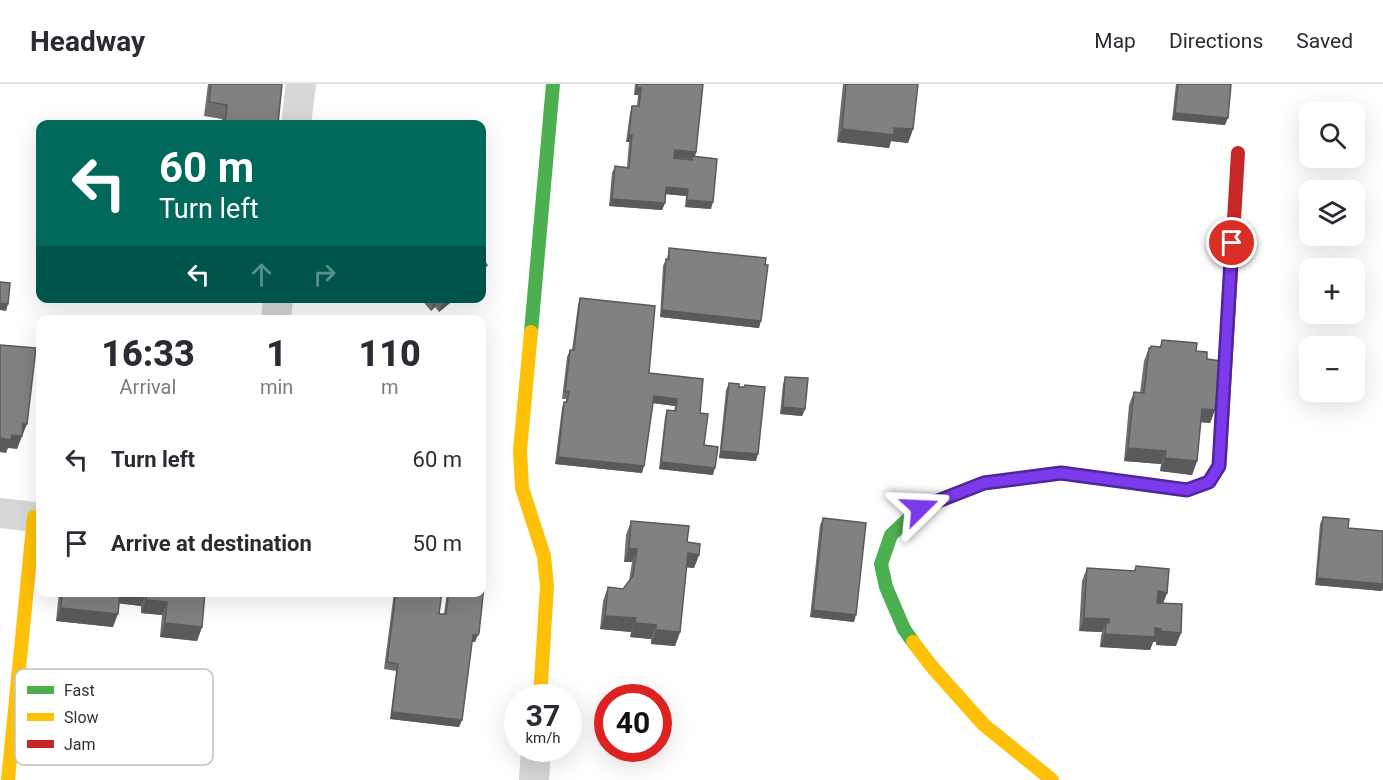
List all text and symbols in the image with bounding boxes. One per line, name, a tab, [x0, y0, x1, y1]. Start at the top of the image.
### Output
text: Headway	[30, 25, 145, 58]
text: Map	[1094, 29, 1136, 53]
text: Directions	[1169, 29, 1263, 53]
text: Saved	[1296, 29, 1353, 53]
map controls	[1299, 102, 1365, 402]
button: search	[1299, 102, 1365, 168]
text: 60 m	[159, 143, 254, 192]
icon: left	[60, 144, 138, 222]
button: layers	[1299, 180, 1365, 246]
text: Turn left	[159, 193, 259, 225]
pin	[1206, 217, 1257, 268]
icon: arrive	[1215, 226, 1248, 259]
icon: left	[182, 258, 215, 291]
icon: ahead	[245, 258, 278, 291]
icon: right	[308, 258, 341, 291]
button: +	[1299, 258, 1365, 324]
text: 16:33	[101, 333, 195, 375]
text: 1	[266, 333, 287, 375]
text: 110	[359, 333, 421, 375]
button: −	[1299, 336, 1365, 402]
text: Arrival	[120, 375, 176, 399]
text: min	[260, 375, 293, 399]
text: m	[381, 375, 398, 399]
icon: left	[60, 443, 93, 476]
text: Turn left	[111, 447, 195, 472]
text: 60 m	[413, 447, 462, 472]
position arrow	[888, 476, 952, 540]
icon: arrive	[60, 527, 93, 560]
text: Arrive at destination	[111, 531, 312, 556]
text: 50 m	[413, 531, 462, 556]
legend	[15, 669, 213, 765]
text: Fast	[64, 681, 95, 700]
speed limit sign: 40	[594, 684, 672, 762]
text: 37	[526, 698, 560, 733]
text: Slow	[64, 708, 99, 727]
text: km/h	[525, 729, 561, 747]
text: Jam	[64, 735, 96, 754]

